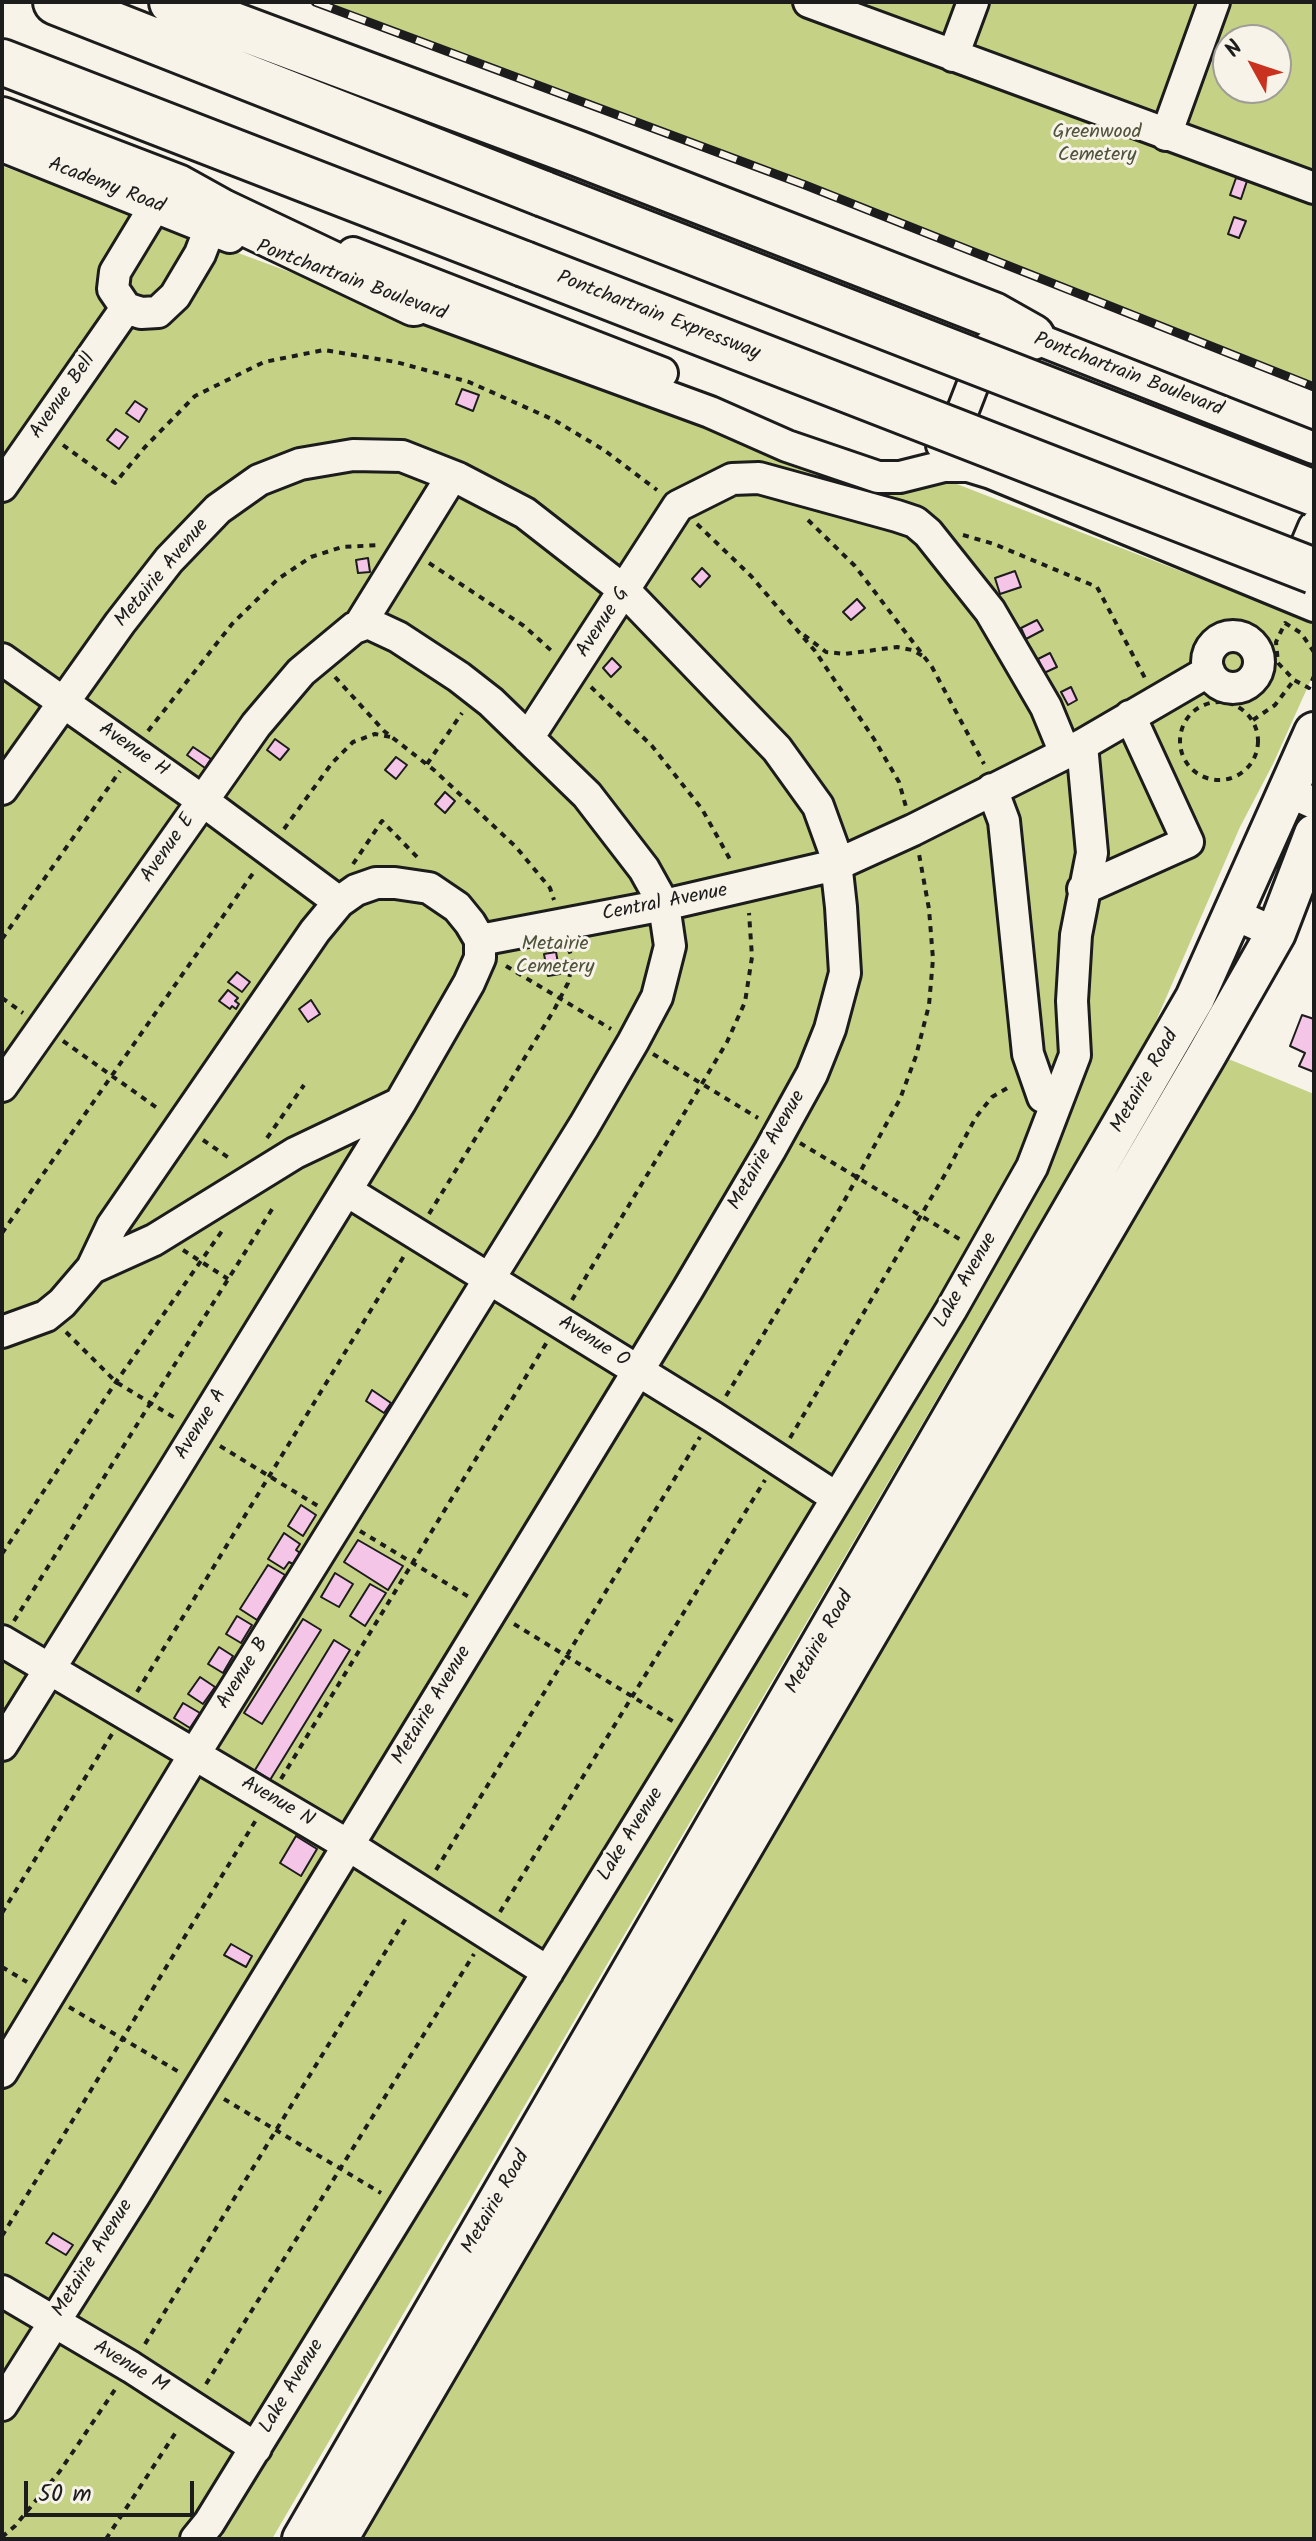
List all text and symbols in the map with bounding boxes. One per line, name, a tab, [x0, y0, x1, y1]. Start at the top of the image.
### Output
north arrow	[1212, 24, 1292, 104]
text: N	[1217, 33, 1253, 66]
park label: Greenwood Cemetery	[1052, 122, 1142, 169]
street label: Academy Road	[44, 154, 168, 220]
street label: Pontchartrain Boulevard	[253, 236, 449, 328]
street label: Pontchartrain Expressway	[553, 267, 763, 367]
street label: Pontchartrain Boulevard	[1030, 329, 1226, 423]
street label: Avenue Bell	[26, 350, 102, 444]
street label: Metairie Avenue	[111, 515, 215, 633]
street label: Avenue G	[572, 583, 636, 663]
street label: Avenue H	[93, 718, 173, 784]
street label: Avenue E	[137, 810, 201, 888]
street label: Central Avenue	[600, 880, 730, 928]
park label: Metairie Cemetery	[516, 934, 594, 981]
street label: Metairie Road	[1107, 1026, 1185, 1138]
street label: Metairie Avenue	[724, 1087, 812, 1215]
street label: Lake Avenue	[930, 1229, 1004, 1333]
street label: Avenue O	[553, 1312, 633, 1374]
street label: Avenue A	[171, 1385, 233, 1465]
street label: Metairie Road	[782, 1587, 860, 1699]
street label: Avenue B	[213, 1634, 275, 1714]
street label: Metairie Avenue	[388, 1642, 478, 1770]
street label: Avenue N	[236, 1772, 318, 1834]
street label: Lake Avenue	[594, 1784, 670, 1886]
street label: Metairie Road	[458, 2147, 536, 2259]
street label: Metairie Avenue	[48, 2196, 140, 2322]
street label: Avenue M	[88, 2336, 172, 2400]
street label: Lake Avenue	[256, 2336, 330, 2438]
scale bar	[28, 2465, 198, 2515]
text: 50 m	[38, 2475, 92, 2514]

